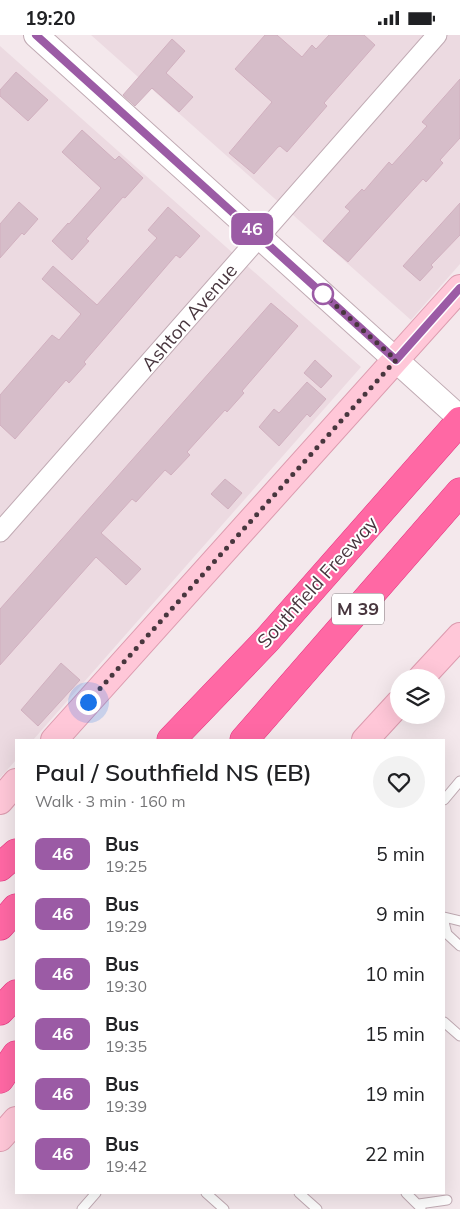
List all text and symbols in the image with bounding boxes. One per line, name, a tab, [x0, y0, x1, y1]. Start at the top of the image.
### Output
text: 19:20	[25, 6, 75, 30]
line badge: 46	[230, 213, 274, 245]
text: 46	[241, 217, 263, 240]
street label: Ashton Avenue	[136, 259, 242, 375]
unlabelled marker	[312, 283, 334, 305]
street label: Southfield Freeway	[252, 511, 382, 653]
road number: M 39	[332, 593, 384, 625]
map controls	[390, 669, 445, 724]
button: layers	[390, 669, 445, 724]
your location	[76, 690, 101, 715]
button: heart	[373, 756, 425, 808]
text: Paul / Southfield NS (EB)	[35, 757, 312, 787]
text: Walk · 3 min · 160 m	[35, 791, 186, 811]
text: Bus	[105, 832, 139, 856]
text: 46	[52, 842, 73, 865]
text: 5 min	[376, 842, 425, 866]
text: 19:25	[105, 856, 147, 876]
text: Bus	[105, 892, 139, 916]
text: 46	[52, 902, 73, 925]
text: 9 min	[376, 902, 425, 926]
text: 19:29	[105, 916, 147, 936]
text: Bus	[105, 952, 139, 976]
text: 46	[52, 962, 73, 985]
text: 10 min	[365, 962, 425, 986]
text: 19:30	[105, 976, 147, 996]
text: Bus	[105, 1012, 139, 1036]
text: 46	[52, 1022, 73, 1045]
text: 15 min	[365, 1022, 425, 1046]
text: 19:35	[105, 1036, 147, 1056]
text: Bus	[105, 1072, 139, 1096]
text: 46	[52, 1082, 73, 1105]
text: 19 min	[365, 1082, 425, 1106]
text: 19:39	[105, 1096, 147, 1116]
text: Bus	[105, 1132, 139, 1156]
text: 46	[52, 1142, 73, 1165]
text: 22 min	[365, 1142, 425, 1166]
text: 19:42	[105, 1156, 147, 1176]

